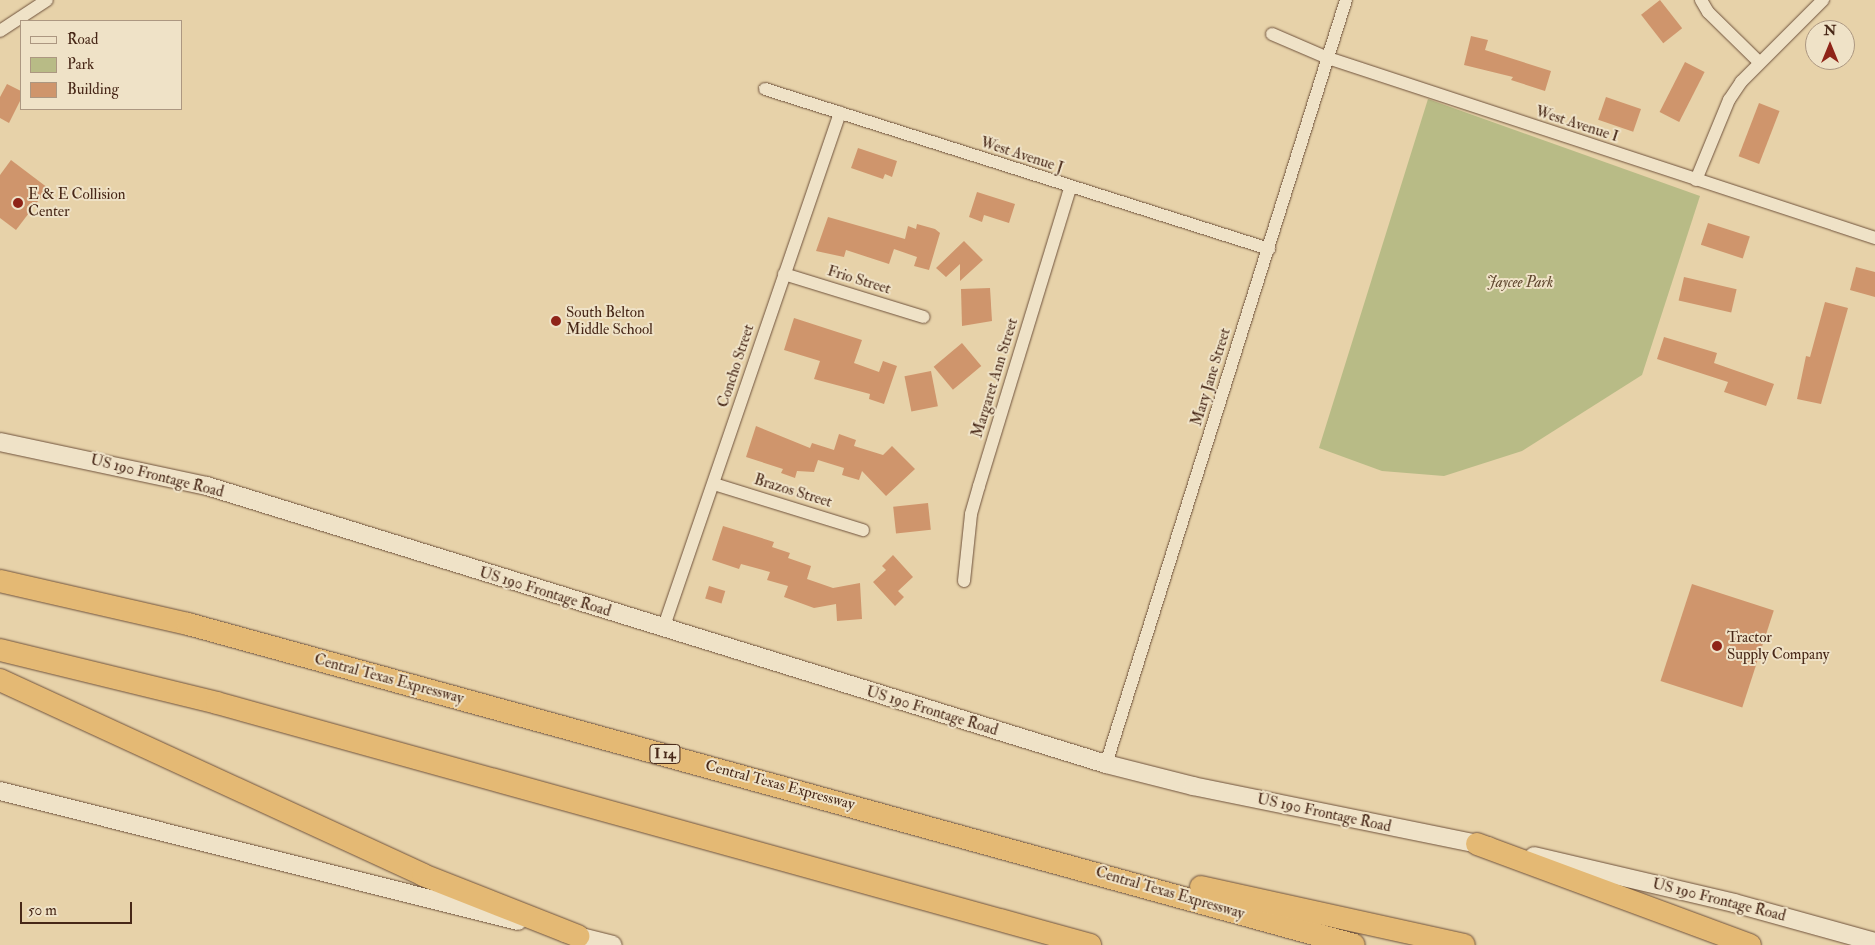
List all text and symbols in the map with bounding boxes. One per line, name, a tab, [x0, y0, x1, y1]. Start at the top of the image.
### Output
legend	[20, 20, 182, 110]
north arrow	[1805, 20, 1855, 70]
text: N	[1824, 22, 1836, 39]
text: Road	[67, 30, 98, 49]
text: Park	[67, 55, 94, 74]
text: Building	[67, 80, 119, 99]
street label: West Avenue I	[1533, 102, 1621, 146]
street label: West Avenue J	[978, 133, 1066, 177]
place label: E & E Collision Center	[28, 185, 125, 220]
marker: E & E Collision Center	[12, 197, 24, 209]
street label: Frio Street	[825, 262, 893, 298]
park label: Jaycee Park	[1487, 274, 1553, 292]
place label: South Belton Middle School	[566, 303, 653, 338]
marker: South Belton Middle School	[550, 315, 562, 327]
street label: Margaret Ann Street	[968, 316, 1022, 440]
street label: Concho Street	[714, 322, 758, 410]
street label: Mary Jane Street	[1188, 326, 1234, 428]
street label: US 190 Frontage Road	[89, 451, 225, 501]
street label: Brazos Street	[752, 471, 834, 511]
street label: US 190 Frontage Road	[477, 563, 613, 621]
place label: Tractor Supply Company	[1727, 628, 1829, 663]
marker: Tractor Supply Company	[1711, 640, 1723, 652]
street label: Central Texas Expressway	[312, 650, 466, 708]
street label: US 190 Frontage Road	[864, 682, 1000, 740]
road number: I 14	[649, 742, 681, 766]
street label: Central Texas Expressway	[703, 756, 857, 814]
street label: US 190 Frontage Road	[1255, 790, 1393, 836]
street label: Central Texas Expressway	[1093, 863, 1247, 923]
street label: US 190 Frontage Road	[1651, 875, 1787, 925]
scale bar	[22, 892, 135, 924]
text: 50 m	[28, 901, 57, 920]

